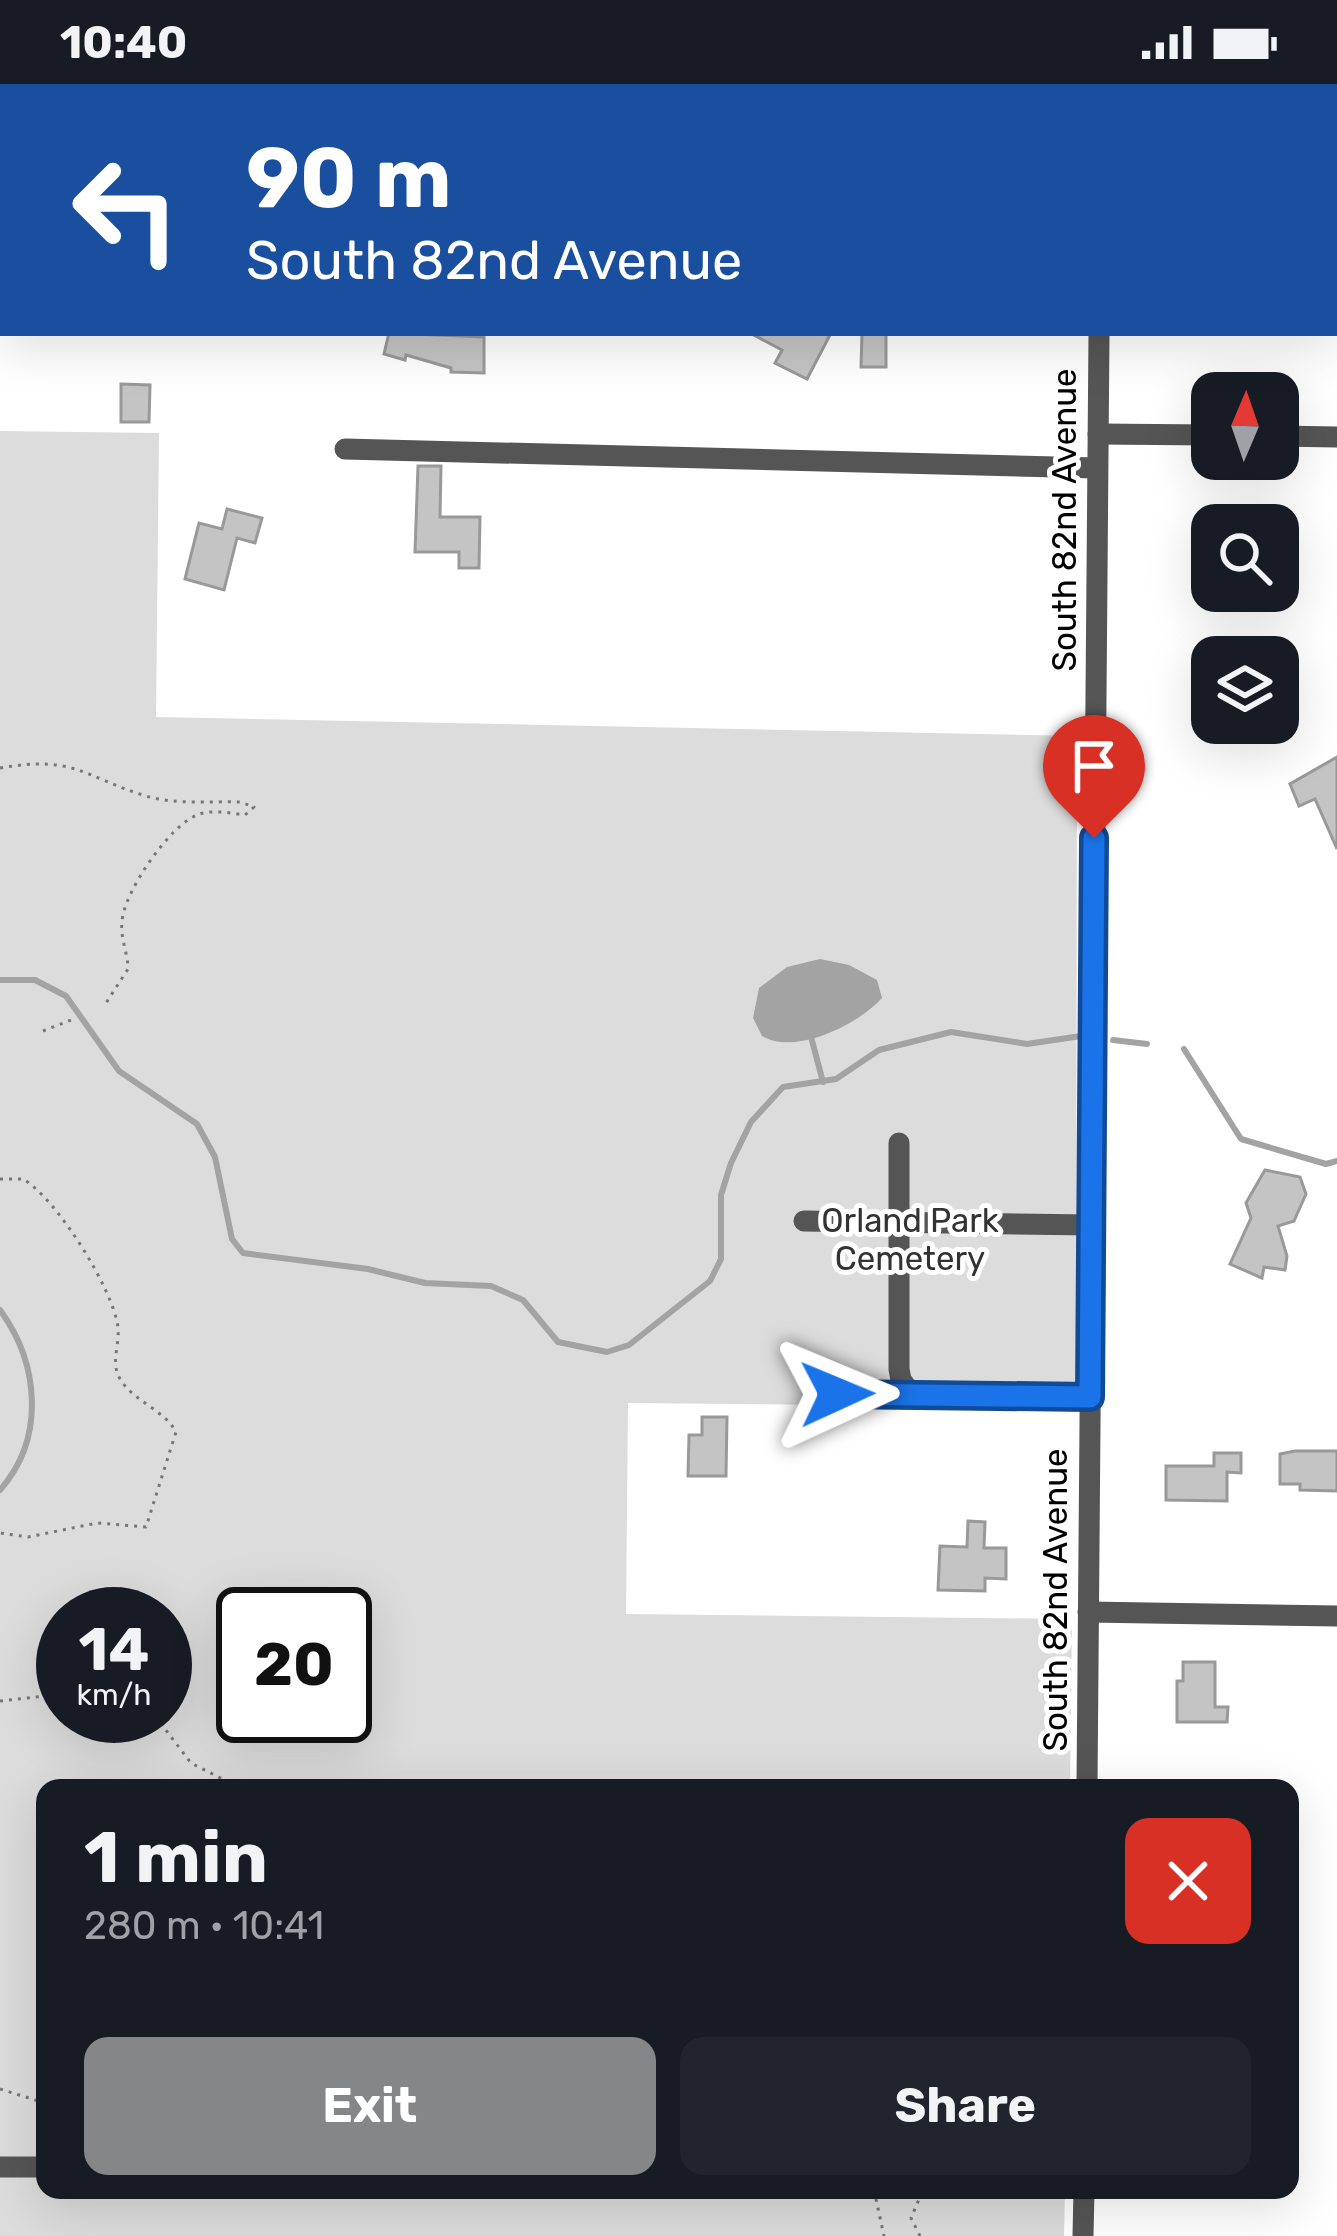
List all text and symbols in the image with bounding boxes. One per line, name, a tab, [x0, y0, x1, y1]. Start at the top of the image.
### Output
text: 10:40	[60, 16, 187, 69]
text: 90 m	[246, 128, 452, 228]
icon: left	[48, 132, 204, 288]
text: South 82nd Avenue	[246, 229, 742, 293]
street label: South 82nd Avenue	[1045, 368, 1084, 672]
north arrow	[1191, 372, 1299, 480]
map controls	[1191, 372, 1299, 744]
button: search	[1191, 504, 1299, 612]
button: layers	[1191, 636, 1299, 744]
pin	[1043, 715, 1145, 838]
icon: arrive	[1061, 733, 1127, 799]
park label: Orland Park Cemetery	[821, 1201, 999, 1278]
position arrow	[774, 1331, 900, 1457]
street label: South 82nd Avenue	[1036, 1448, 1075, 1752]
speed limit sign: 20	[216, 1587, 372, 1743]
text: 14	[79, 1614, 149, 1685]
text: km/h	[77, 1677, 151, 1713]
text: 1 min	[84, 1815, 268, 1900]
button: close	[1125, 1818, 1251, 1944]
text: 280 m · 10:41	[84, 1903, 324, 1949]
button: Exit	[84, 2037, 656, 2175]
button: Share	[680, 2037, 1251, 2175]

